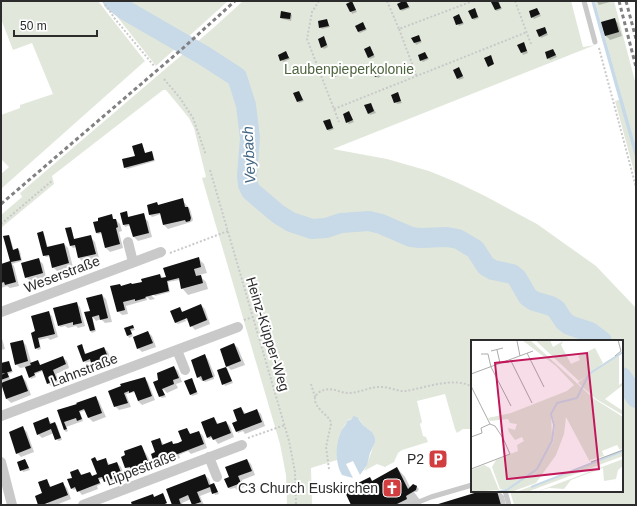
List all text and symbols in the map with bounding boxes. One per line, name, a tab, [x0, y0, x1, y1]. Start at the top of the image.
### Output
scale bar	[14, 12, 97, 38]
text: 50 m	[20, 19, 47, 33]
park label: Laubenpieperkolonie	[284, 61, 414, 77]
water label: Veybach	[238, 126, 259, 184]
street label: Weserstraße	[22, 252, 102, 296]
street label: Heinz-Küpper-Weg	[243, 275, 293, 393]
inset map	[471, 340, 623, 492]
street label: Lahnstraße	[48, 350, 120, 390]
street label: Lippestraße	[104, 447, 179, 489]
parking icon: P2	[427, 448, 449, 470]
place label: P2	[407, 451, 424, 467]
church icon: C3 Church Euskirchen	[381, 477, 403, 499]
place label: C3 Church Euskirchen	[238, 480, 378, 496]

